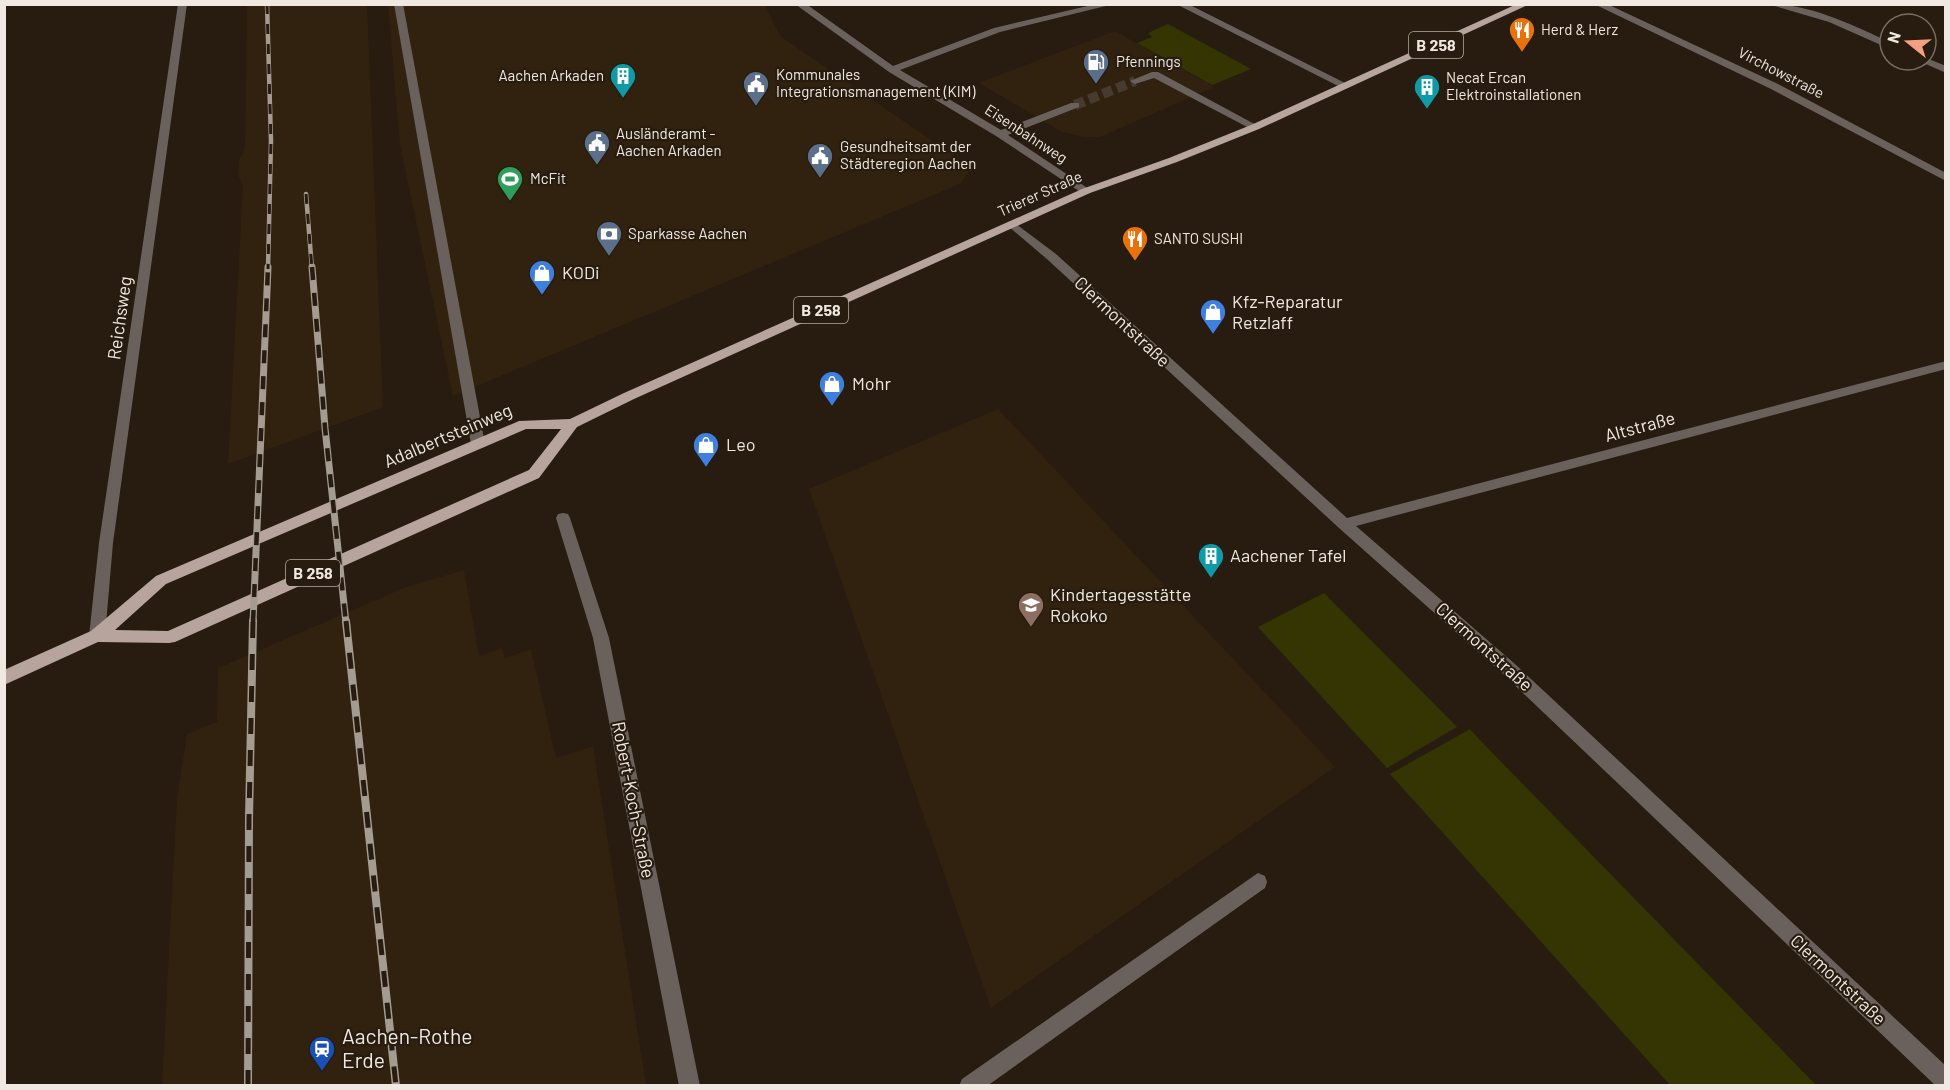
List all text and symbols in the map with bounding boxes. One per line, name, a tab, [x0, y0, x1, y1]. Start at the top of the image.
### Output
north arrow	[1878, 12, 1938, 72]
restaurant icon: Herd & Herz	[1507, 15, 1537, 53]
place label: Herd & Herz	[1541, 20, 1619, 38]
text: N	[1883, 29, 1904, 45]
road number: B 258	[1409, 32, 1463, 58]
street label: Virchowstraße	[1735, 43, 1827, 102]
fuel station icon: Pfennings	[1081, 47, 1111, 85]
place label: Pfennings	[1116, 52, 1181, 70]
building icon: Aachen Arkaden	[608, 61, 638, 99]
place label: Kommunales Integrationsmanagement (KIM)	[776, 65, 975, 100]
place label: Aachen Arkaden	[498, 66, 604, 84]
place label: Necat Ercan Elektroinstallationen	[1446, 68, 1581, 103]
public building icon: Kommunales Integrationsmanagement (KIM)	[741, 69, 771, 107]
building icon: Necat Ercan Elektroinstallationen	[1412, 72, 1442, 110]
street label: Eisenbahnweg	[982, 100, 1071, 166]
place label: Ausländeramt - Aachen Arkaden	[616, 124, 722, 159]
public building icon: Ausländeramt - Aachen Arkaden	[582, 128, 612, 166]
place label: Gesundheitsamt der Städteregion Aachen	[840, 137, 976, 172]
public building icon: Gesundheitsamt der Städteregion Aachen	[805, 141, 835, 179]
sports icon: McFit	[495, 164, 525, 202]
street label: Trierer Straße	[995, 166, 1085, 220]
place label: McFit	[530, 169, 566, 187]
bank icon: Sparkasse Aachen	[594, 219, 624, 257]
place label: Sparkasse Aachen	[628, 224, 747, 242]
restaurant icon: SANTO SUSHI	[1120, 224, 1150, 262]
place label: SANTO SUSHI	[1154, 229, 1243, 247]
shop icon: KODi	[527, 258, 557, 296]
place label: KODi	[562, 261, 600, 283]
street label: Clermontstraße	[1070, 271, 1175, 371]
street label: Reichsweg	[102, 275, 136, 361]
place label: Kfz-Reparatur Retzlaff	[1232, 290, 1343, 333]
road number: B 258	[794, 297, 848, 323]
shop icon: Kfz-Reparatur Retzlaff	[1198, 297, 1228, 335]
shop icon: Mohr	[817, 369, 847, 407]
place label: Mohr	[852, 372, 891, 394]
street label: Adalbertsteinweg	[380, 398, 515, 472]
street label: Altstraße	[1602, 406, 1677, 446]
shop icon: Leo	[691, 430, 721, 468]
place label: Leo	[726, 433, 756, 455]
building icon: Aachener Tafel	[1196, 541, 1226, 579]
place label: Aachener Tafel	[1230, 544, 1346, 566]
road number: B 258	[286, 560, 340, 586]
place label: Kindertagesstätte Rokoko	[1050, 583, 1191, 626]
school or university icon: Kindertagesstätte Rokoko	[1016, 590, 1046, 628]
street label: Clermontstraße	[1432, 597, 1538, 695]
street label: Robert-Koch-Straße	[608, 720, 660, 880]
street label: Clermontstraße	[1786, 929, 1891, 1029]
place label: Aachen-Rothe Erde	[342, 1023, 472, 1072]
station icon: Aachen-Rothe Erde	[307, 1034, 337, 1072]

